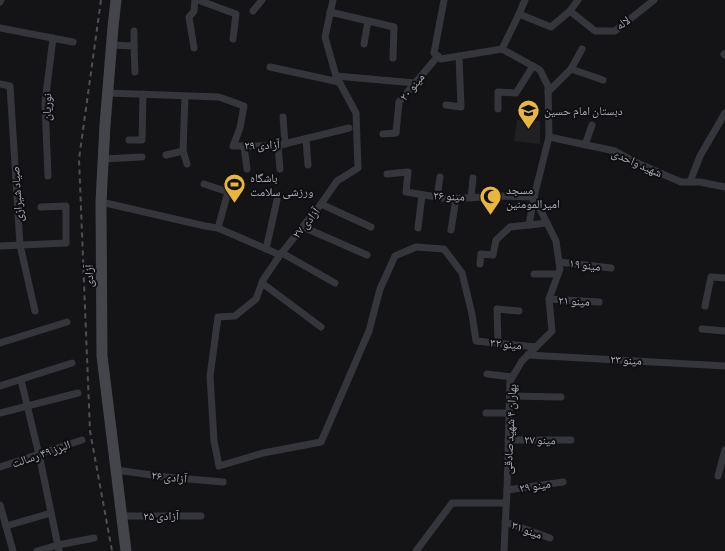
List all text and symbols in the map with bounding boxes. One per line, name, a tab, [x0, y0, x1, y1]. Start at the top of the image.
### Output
street label: لاله	[614, 14, 632, 32]
street label: مینو ۲۰	[397, 71, 428, 104]
street label: نوریان	[41, 93, 55, 121]
school or university icon: دبستان امام حسین	[515, 98, 541, 131]
place label: دبستان امام حسین	[544, 105, 623, 119]
street label: آزادی ۲۹	[244, 137, 281, 153]
street label: شهید واحدی	[610, 147, 664, 181]
street label: صیاد شیرازی	[9, 166, 26, 222]
sports icon: باشگاه ورزشی سلامت	[222, 172, 248, 205]
place label: باشگاه ورزشی سلامت	[250, 172, 314, 199]
mosque icon: مسجد امیرالمومنین	[477, 184, 503, 217]
place label: مسجد امیرالمومنین	[506, 184, 560, 211]
street label: مینو ۲۶	[433, 189, 465, 204]
street label: آزادی ۲۷	[289, 204, 323, 241]
street label: مینو ۱۹	[568, 257, 601, 274]
street label: آزادی	[82, 264, 96, 287]
street label: مینو ۲۱	[558, 294, 590, 309]
street label: مینو ۳۲	[490, 337, 522, 353]
street label: مینو ۲۳	[610, 353, 642, 368]
street label: بهاران ۴ شهید صادقی	[502, 384, 520, 474]
street label: مینو ۲۷	[524, 434, 556, 447]
street label: البرز ۴۹ رسالت	[10, 438, 72, 471]
street label: آزادی ۲۶	[151, 468, 188, 486]
street label: مینو ۲۹	[518, 478, 552, 496]
street label: آزادی ۲۵	[143, 509, 180, 523]
street label: مینو ۳۱	[510, 519, 544, 542]

